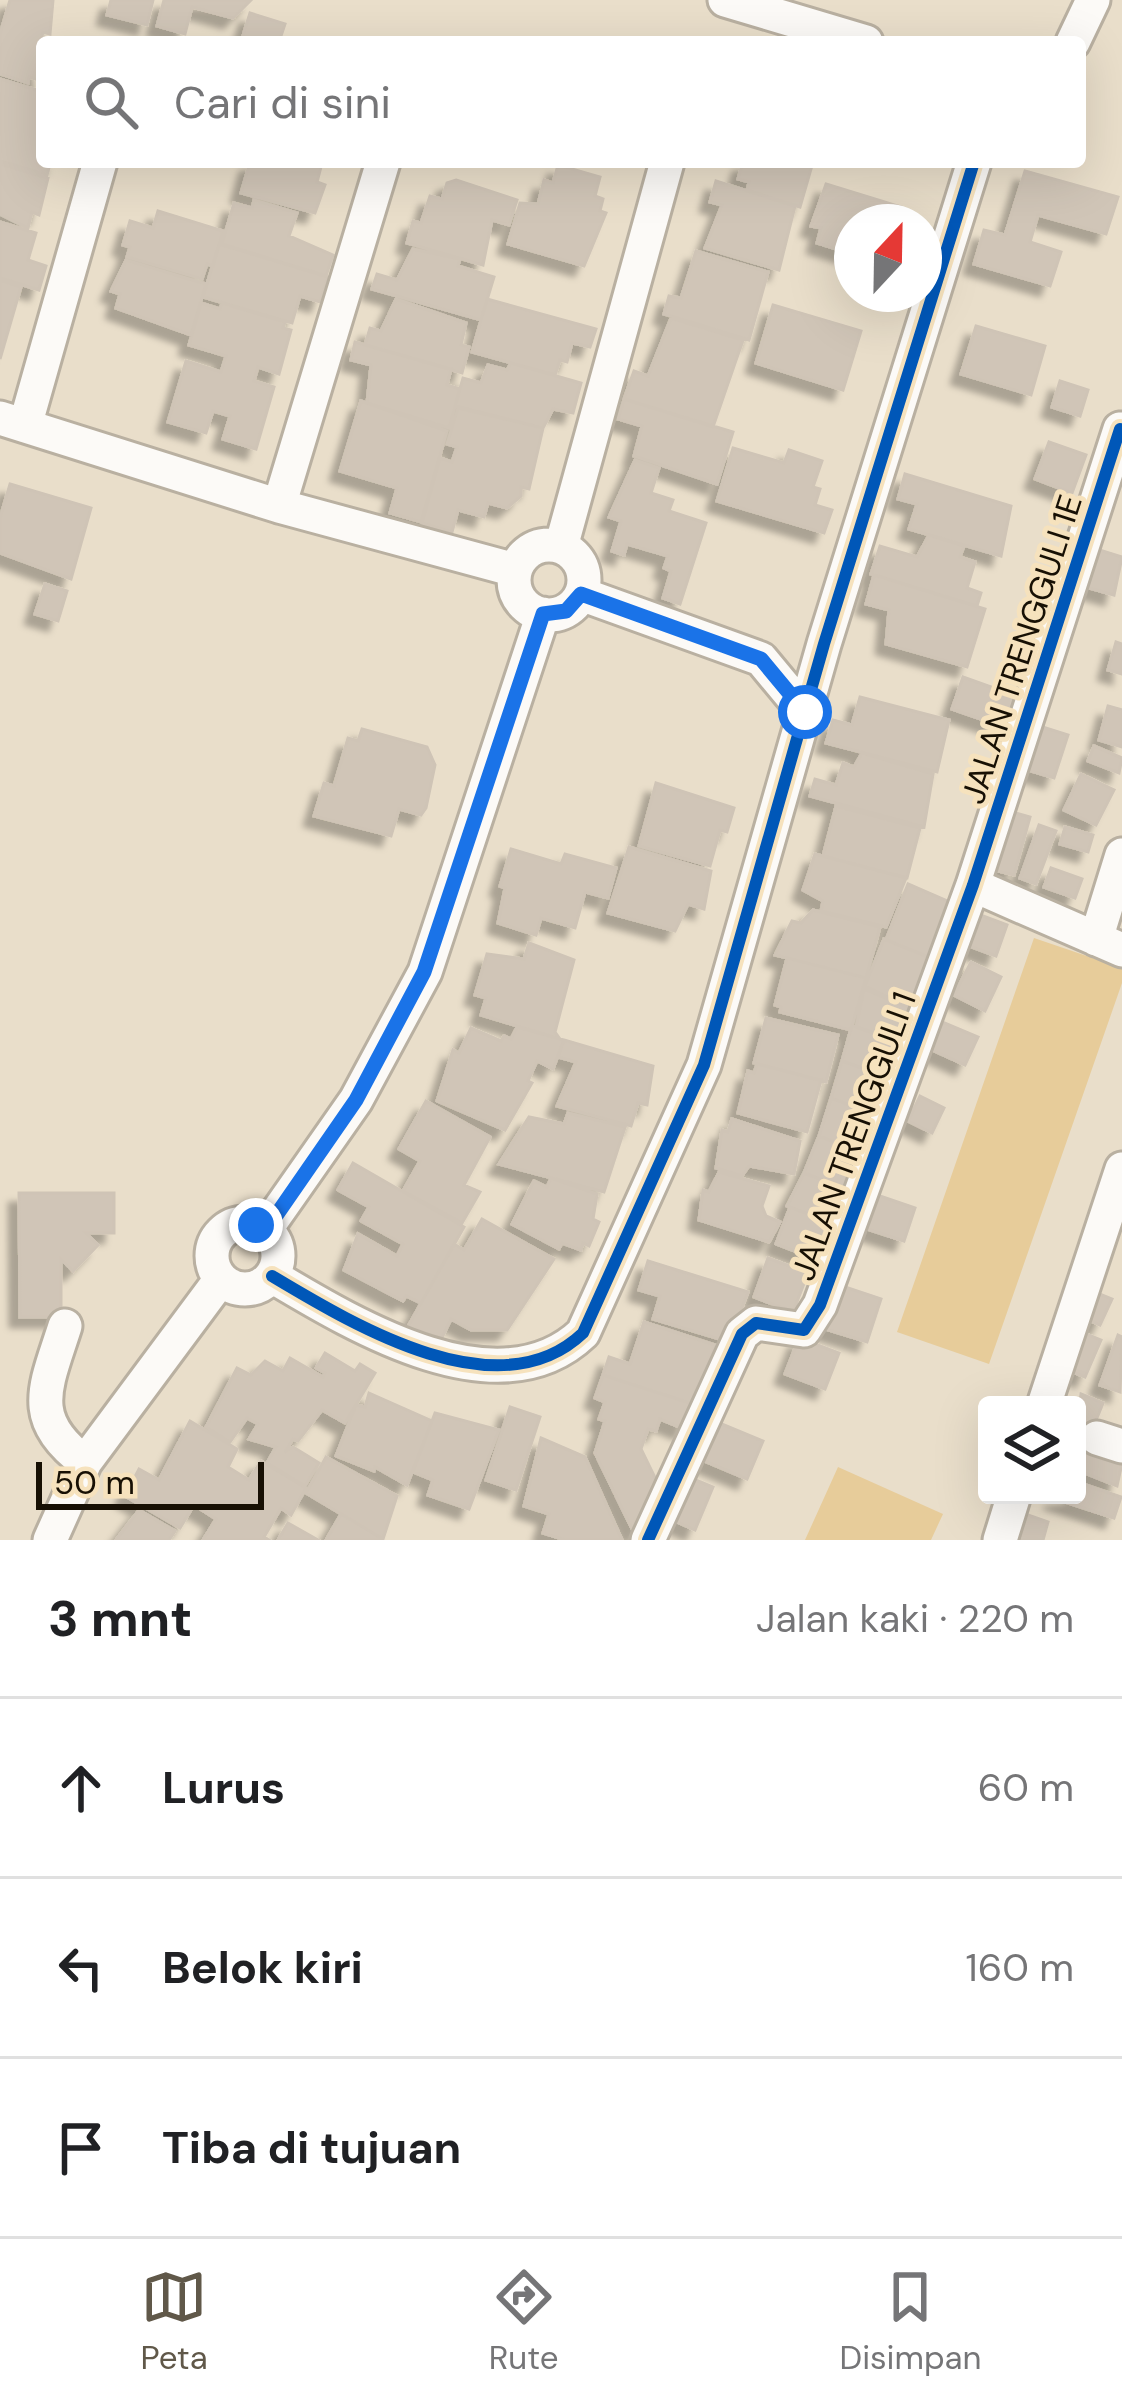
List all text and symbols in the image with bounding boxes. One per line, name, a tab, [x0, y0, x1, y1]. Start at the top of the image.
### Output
search box	[36, 36, 1086, 168]
icon: search	[78, 69, 144, 135]
text: Cari di sini	[174, 73, 391, 132]
north arrow	[834, 204, 942, 312]
street label: JALAN TRENGGULI 1E	[951, 489, 1092, 809]
route start	[778, 685, 832, 739]
street label: JALAN TRENGGULI 1	[781, 986, 926, 1286]
route end	[229, 1198, 283, 1252]
map controls	[978, 1396, 1086, 1504]
button: layers	[978, 1396, 1086, 1504]
scale bar	[36, 1456, 264, 1509]
text: 50 m	[54, 1461, 135, 1504]
text: 3 mnt	[48, 1585, 192, 1652]
text: Jalan kaki · 220 m	[756, 1593, 1074, 1644]
icon: ahead	[48, 1755, 114, 1821]
text: Lurus	[162, 1758, 285, 1817]
text: 60 m	[978, 1762, 1074, 1813]
icon: left	[48, 1935, 114, 2001]
text: Belok kiri	[162, 1938, 363, 1997]
text: 160 m	[966, 1942, 1074, 1993]
icon: arrive	[48, 2115, 114, 2181]
text: Tiba di tujuan	[162, 2118, 461, 2177]
tab: Peta	[140, 2264, 208, 2379]
tab: Rute	[489, 2264, 558, 2379]
tab: Disimpan	[839, 2264, 982, 2379]

